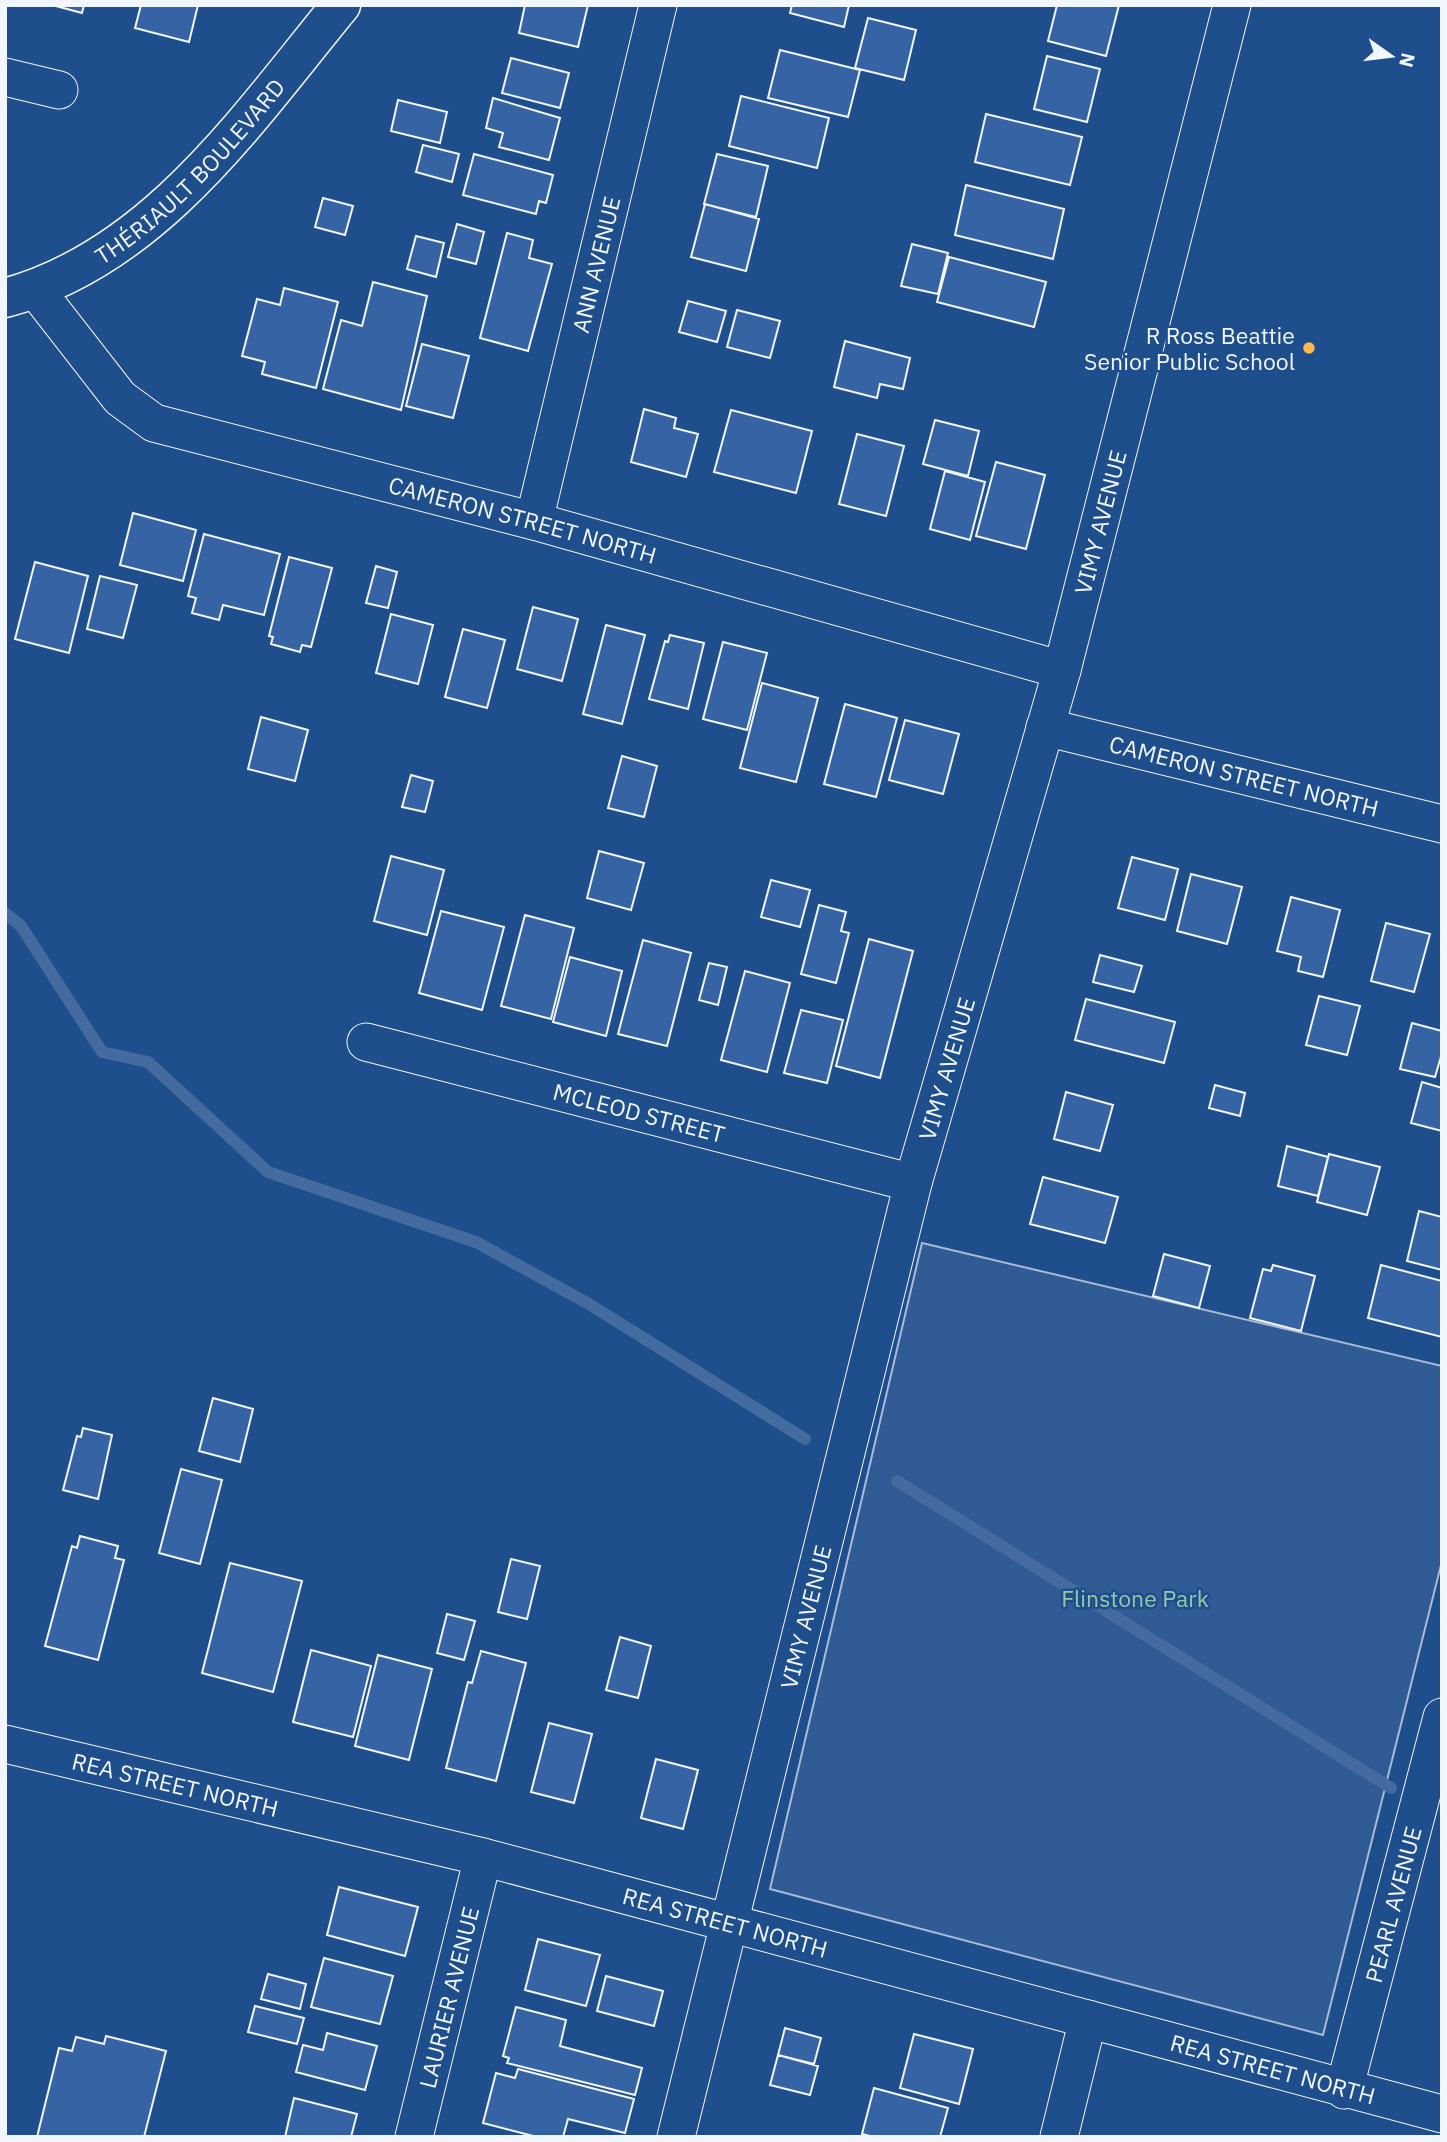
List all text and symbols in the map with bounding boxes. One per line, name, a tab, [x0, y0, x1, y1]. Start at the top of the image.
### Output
north arrow	[1356, 21, 1426, 91]
text: N	[1394, 51, 1421, 70]
street label: THÉRIAULT BOULEVARD	[89, 72, 291, 271]
street label: ANN AVENUE	[565, 193, 627, 336]
place label: R Ross Beattie Senior Public School	[1084, 320, 1295, 376]
marker: R Ross Beattie Senior Public School	[1301, 340, 1317, 356]
street label: VIMY AVENUE	[1067, 447, 1133, 597]
street label: CAMERON STREET NORTH	[385, 469, 660, 570]
street label: CAMERON STREET NORTH	[1106, 728, 1382, 823]
street label: VIMY AVENUE	[911, 994, 981, 1144]
street label: MCLEOD STREET	[550, 1076, 728, 1149]
street label: VIMY AVENUE	[773, 1542, 838, 1692]
park label: Flinstone Park	[1061, 1583, 1209, 1613]
street label: REA STREET NORTH	[69, 1745, 281, 1823]
street label: PEARL AVENUE	[1358, 1823, 1428, 1986]
street label: REA STREET NORTH	[620, 1880, 831, 1964]
street label: LAURIER AVENUE	[412, 1903, 485, 2091]
street label: REA STREET NORTH	[1167, 2027, 1379, 2110]

